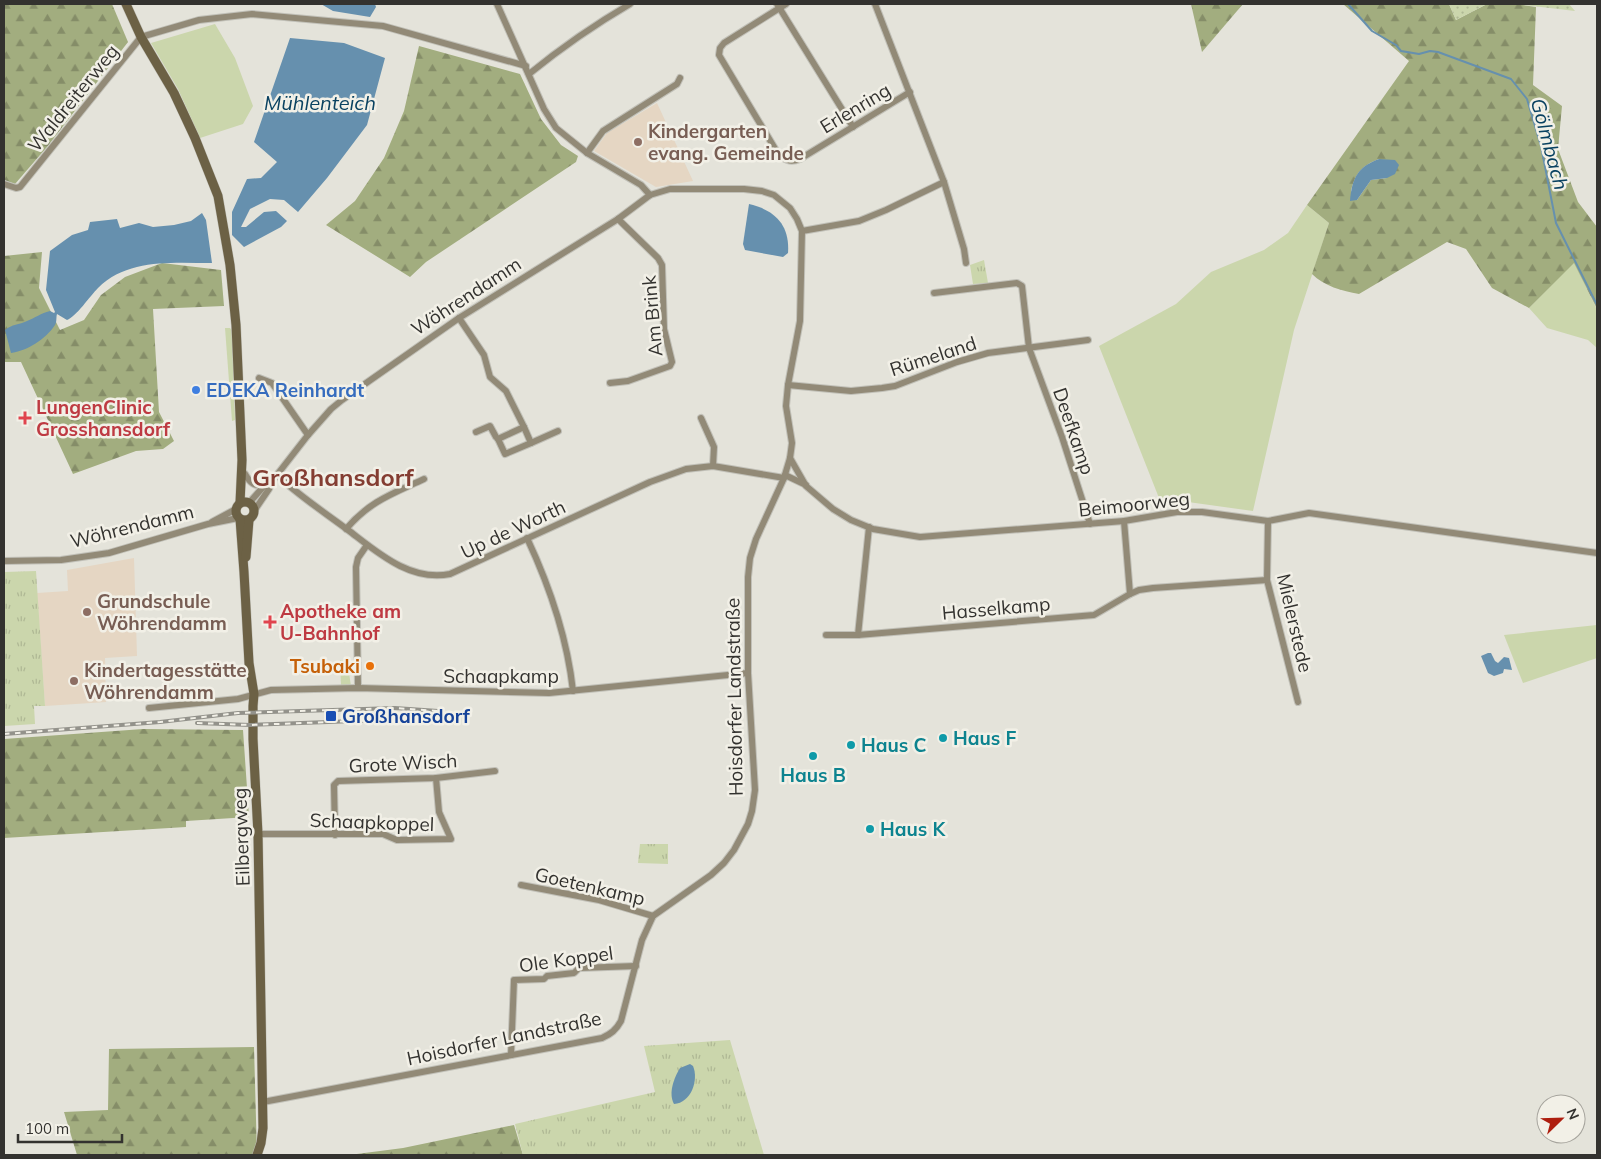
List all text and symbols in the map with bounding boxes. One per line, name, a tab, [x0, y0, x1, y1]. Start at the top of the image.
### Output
street label: Waldreiterweg	[22, 39, 124, 157]
street label: Erlenring	[815, 78, 895, 138]
water label: Mühlenteich	[264, 90, 376, 115]
water label: Gölmbach	[1526, 95, 1574, 193]
place label: Kindergarten evang. Gemeinde	[648, 119, 804, 165]
marker: Kindergarten evang. Gemeinde	[632, 136, 644, 148]
street label: Wöhrendamm	[406, 252, 526, 340]
street label: Am Brink	[637, 274, 667, 357]
street label: Rümeland	[887, 331, 979, 381]
place label: EDEKA Reinhardt	[206, 378, 364, 402]
marker: EDEKA Reinhardt	[190, 384, 202, 396]
street label: Deefkamp	[1048, 384, 1100, 478]
place label: LungenClinic Grosshansdorf	[36, 395, 171, 441]
marker: LungenClinic Grosshansdorf	[18, 411, 32, 425]
district label: Großhansdorf	[252, 462, 415, 492]
street label: Beimoorweg	[1077, 486, 1191, 522]
street label: Up de Worth	[457, 494, 569, 564]
street label: Wöhrendamm	[68, 499, 196, 553]
street label: Mielerstede	[1272, 571, 1318, 675]
place label: Grundschule Wöhrendamm	[97, 589, 227, 635]
street label: Hasselkamp	[941, 591, 1051, 625]
street label: Hoisdorfer Landstraße	[720, 598, 748, 796]
place label: Apotheke am U-Bahnhof	[280, 599, 401, 645]
marker: Grundschule Wöhrendamm	[81, 606, 93, 618]
marker: Apotheke am U-Bahnhof	[264, 616, 276, 628]
place label: Tsubaki	[290, 654, 360, 678]
place label: Kindertagesstätte Wöhrendamm	[84, 658, 247, 704]
marker: Tsubaki	[364, 660, 376, 672]
street label: Schaapkamp	[443, 664, 559, 688]
marker: Kindertagesstätte Wöhrendamm	[68, 675, 80, 687]
place label: Großhansdorf	[342, 704, 471, 728]
marker: Großhansdorf	[324, 709, 338, 723]
place label: Haus F	[953, 726, 1017, 750]
marker: Haus F	[937, 732, 949, 744]
place label: Haus C	[861, 733, 927, 757]
marker: Haus C	[845, 739, 857, 751]
street label: Grote Wisch	[348, 748, 458, 778]
marker: Haus B	[807, 750, 819, 762]
place label: Haus B	[780, 763, 846, 787]
street label: Eilbergweg	[227, 787, 255, 887]
street label: Schaapkoppel	[309, 808, 435, 836]
place label: Haus K	[880, 817, 947, 841]
marker: Haus K	[864, 823, 876, 835]
street label: Goetenkamp	[533, 862, 647, 910]
street label: Ole Koppel	[517, 941, 615, 977]
street label: Hoisdorfer Landstraße	[405, 1006, 603, 1070]
north arrow	[1536, 1094, 1586, 1144]
text: N	[1563, 1106, 1583, 1122]
scale bar	[18, 1112, 121, 1144]
text: 100 m	[25, 1119, 69, 1138]

